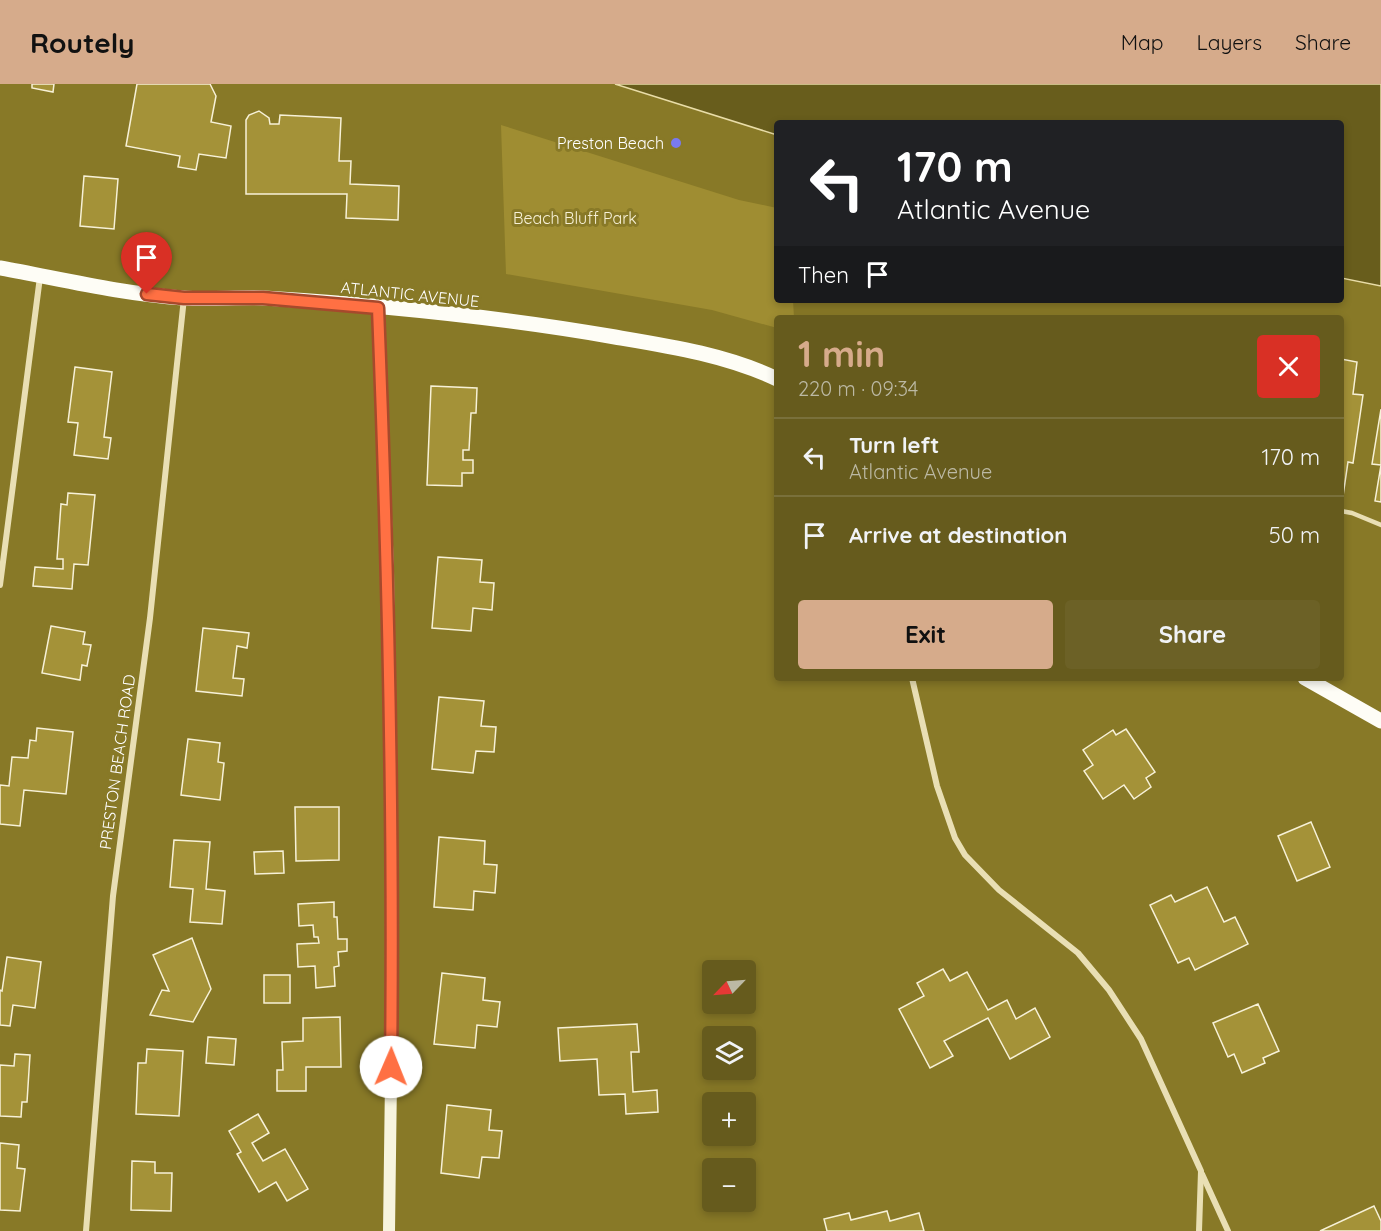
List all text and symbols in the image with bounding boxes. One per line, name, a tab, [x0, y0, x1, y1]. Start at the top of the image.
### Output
text: Routely	[30, 25, 134, 60]
text: Map	[1121, 29, 1164, 55]
text: Layers	[1197, 29, 1262, 55]
text: Share	[1295, 29, 1351, 55]
place label: Preston Beach	[557, 133, 664, 153]
marker: Preston Beach	[669, 136, 683, 150]
text: 170 m	[897, 140, 1013, 193]
icon: left	[798, 144, 876, 222]
text: Atlantic Avenue	[897, 192, 1090, 226]
park label: Beach Bluff Park	[513, 208, 637, 228]
pin	[121, 232, 172, 294]
icon: arrive	[130, 241, 163, 274]
icon: arrive	[861, 258, 894, 291]
text: Then	[798, 261, 849, 289]
street label: ATLANTIC AVENUE	[340, 277, 480, 311]
text: 1 min	[798, 331, 885, 376]
button: close	[1257, 335, 1320, 398]
text: 220 m · 09:34	[798, 376, 918, 401]
text: Turn left	[849, 431, 939, 459]
icon: left	[798, 441, 831, 474]
text: 170 m	[1261, 443, 1320, 471]
text: Atlantic Avenue	[849, 459, 992, 484]
icon: arrive	[798, 519, 831, 552]
text: Arrive at destination	[849, 521, 1067, 549]
text: 50 m	[1269, 521, 1320, 549]
button: Exit	[798, 600, 1053, 669]
button: Share	[1065, 600, 1320, 669]
street label: PRESTON BEACH ROAD	[95, 673, 139, 851]
north arrow	[702, 960, 756, 1014]
map controls	[702, 960, 756, 1212]
button: layers	[702, 1026, 756, 1080]
position arrow	[359, 1035, 423, 1099]
button: +	[702, 1092, 756, 1146]
button: −	[702, 1158, 756, 1212]

